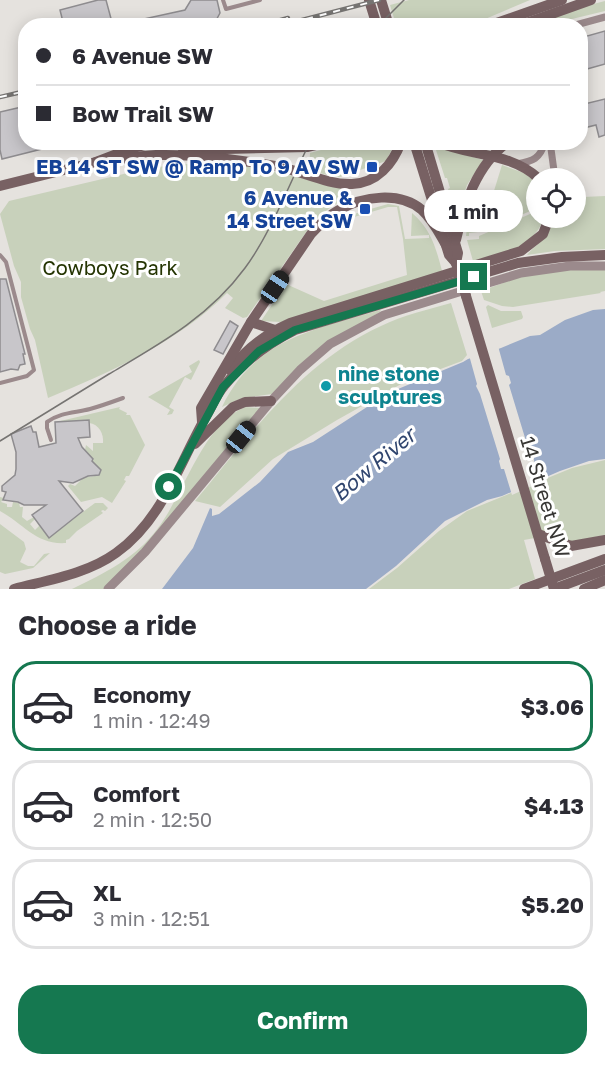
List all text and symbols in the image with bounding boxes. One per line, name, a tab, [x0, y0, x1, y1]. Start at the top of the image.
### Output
text: 6 Avenue SW	[72, 42, 213, 69]
text: Bow Trail SW	[72, 100, 214, 127]
place label: EB 14 ST SW @ Ramp To 9 AV SW	[36, 154, 360, 178]
marker: EB 14 ST SW @ Ramp To 9 AV SW	[365, 160, 379, 174]
map controls	[526, 168, 586, 228]
button: locate	[526, 168, 586, 228]
place label: 6 Avenue & 14 Street SW	[227, 185, 354, 232]
callout: 1 min	[424, 190, 524, 232]
text: 1 min	[448, 199, 499, 223]
marker: 6 Avenue & 14 Street SW	[358, 202, 372, 216]
park label: Cowboys Park	[42, 255, 178, 279]
route end	[460, 263, 487, 290]
car	[257, 267, 293, 307]
place label: nine stone sculptures	[338, 361, 442, 408]
marker: nine stone sculptures	[319, 379, 333, 393]
car	[223, 417, 259, 457]
water label: Bow River	[327, 420, 422, 506]
street label: 14 Street NW	[516, 433, 576, 560]
route start	[155, 473, 182, 500]
text: Choose a ride	[18, 609, 197, 641]
icon: car	[21, 679, 75, 733]
text: Economy	[93, 681, 191, 708]
text: $3.06	[521, 693, 584, 720]
text: 1 min · 12:49	[93, 708, 211, 732]
icon: car	[21, 778, 75, 832]
text: Comfort	[93, 780, 180, 807]
text: $4.13	[524, 792, 584, 819]
text: 2 min · 12:50	[93, 807, 212, 831]
icon: car	[21, 877, 75, 931]
text: XL	[93, 879, 121, 906]
text: $5.20	[521, 891, 584, 918]
text: 3 min · 12:51	[93, 906, 210, 930]
button: Confirm	[18, 985, 587, 1054]

